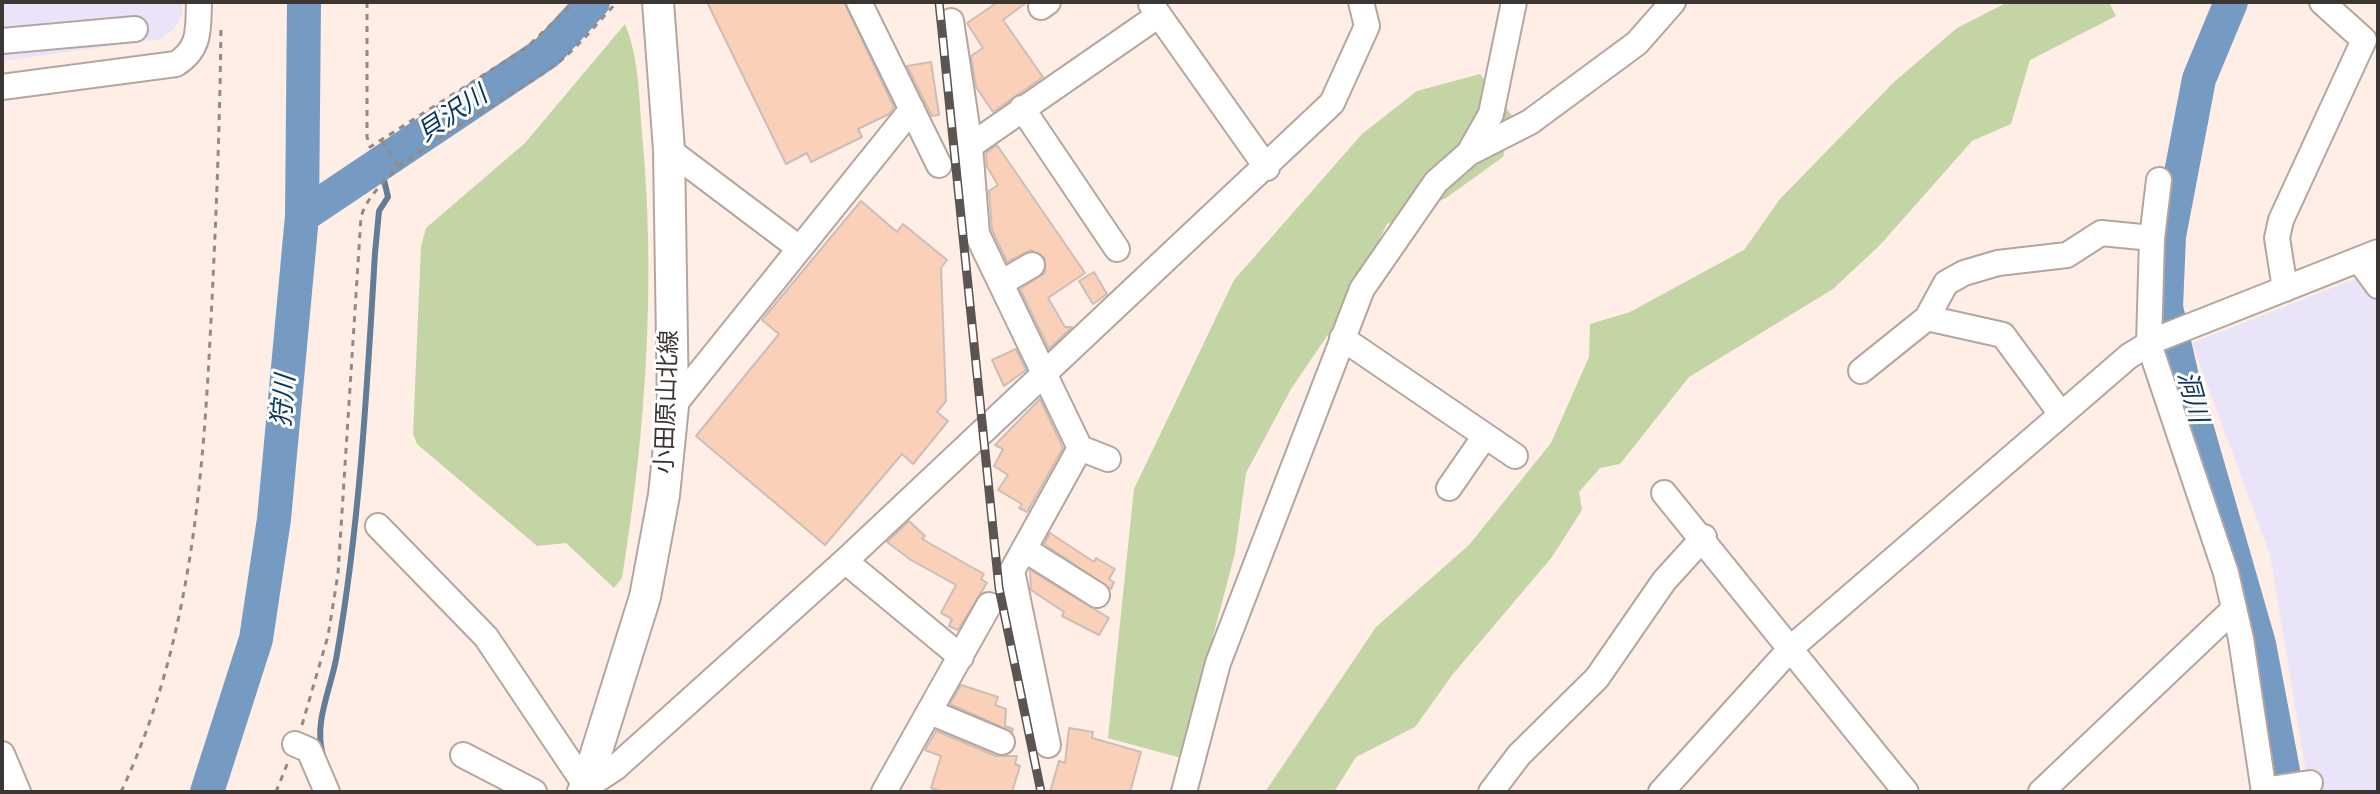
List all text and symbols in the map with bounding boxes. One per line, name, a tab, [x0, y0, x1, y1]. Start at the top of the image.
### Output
water label: 貝沢川	[412, 80, 494, 150]
street label: 小田原山北線	[651, 330, 685, 474]
water label: 洞川	[2169, 368, 2213, 426]
water label: 狩川	[267, 374, 303, 428]

